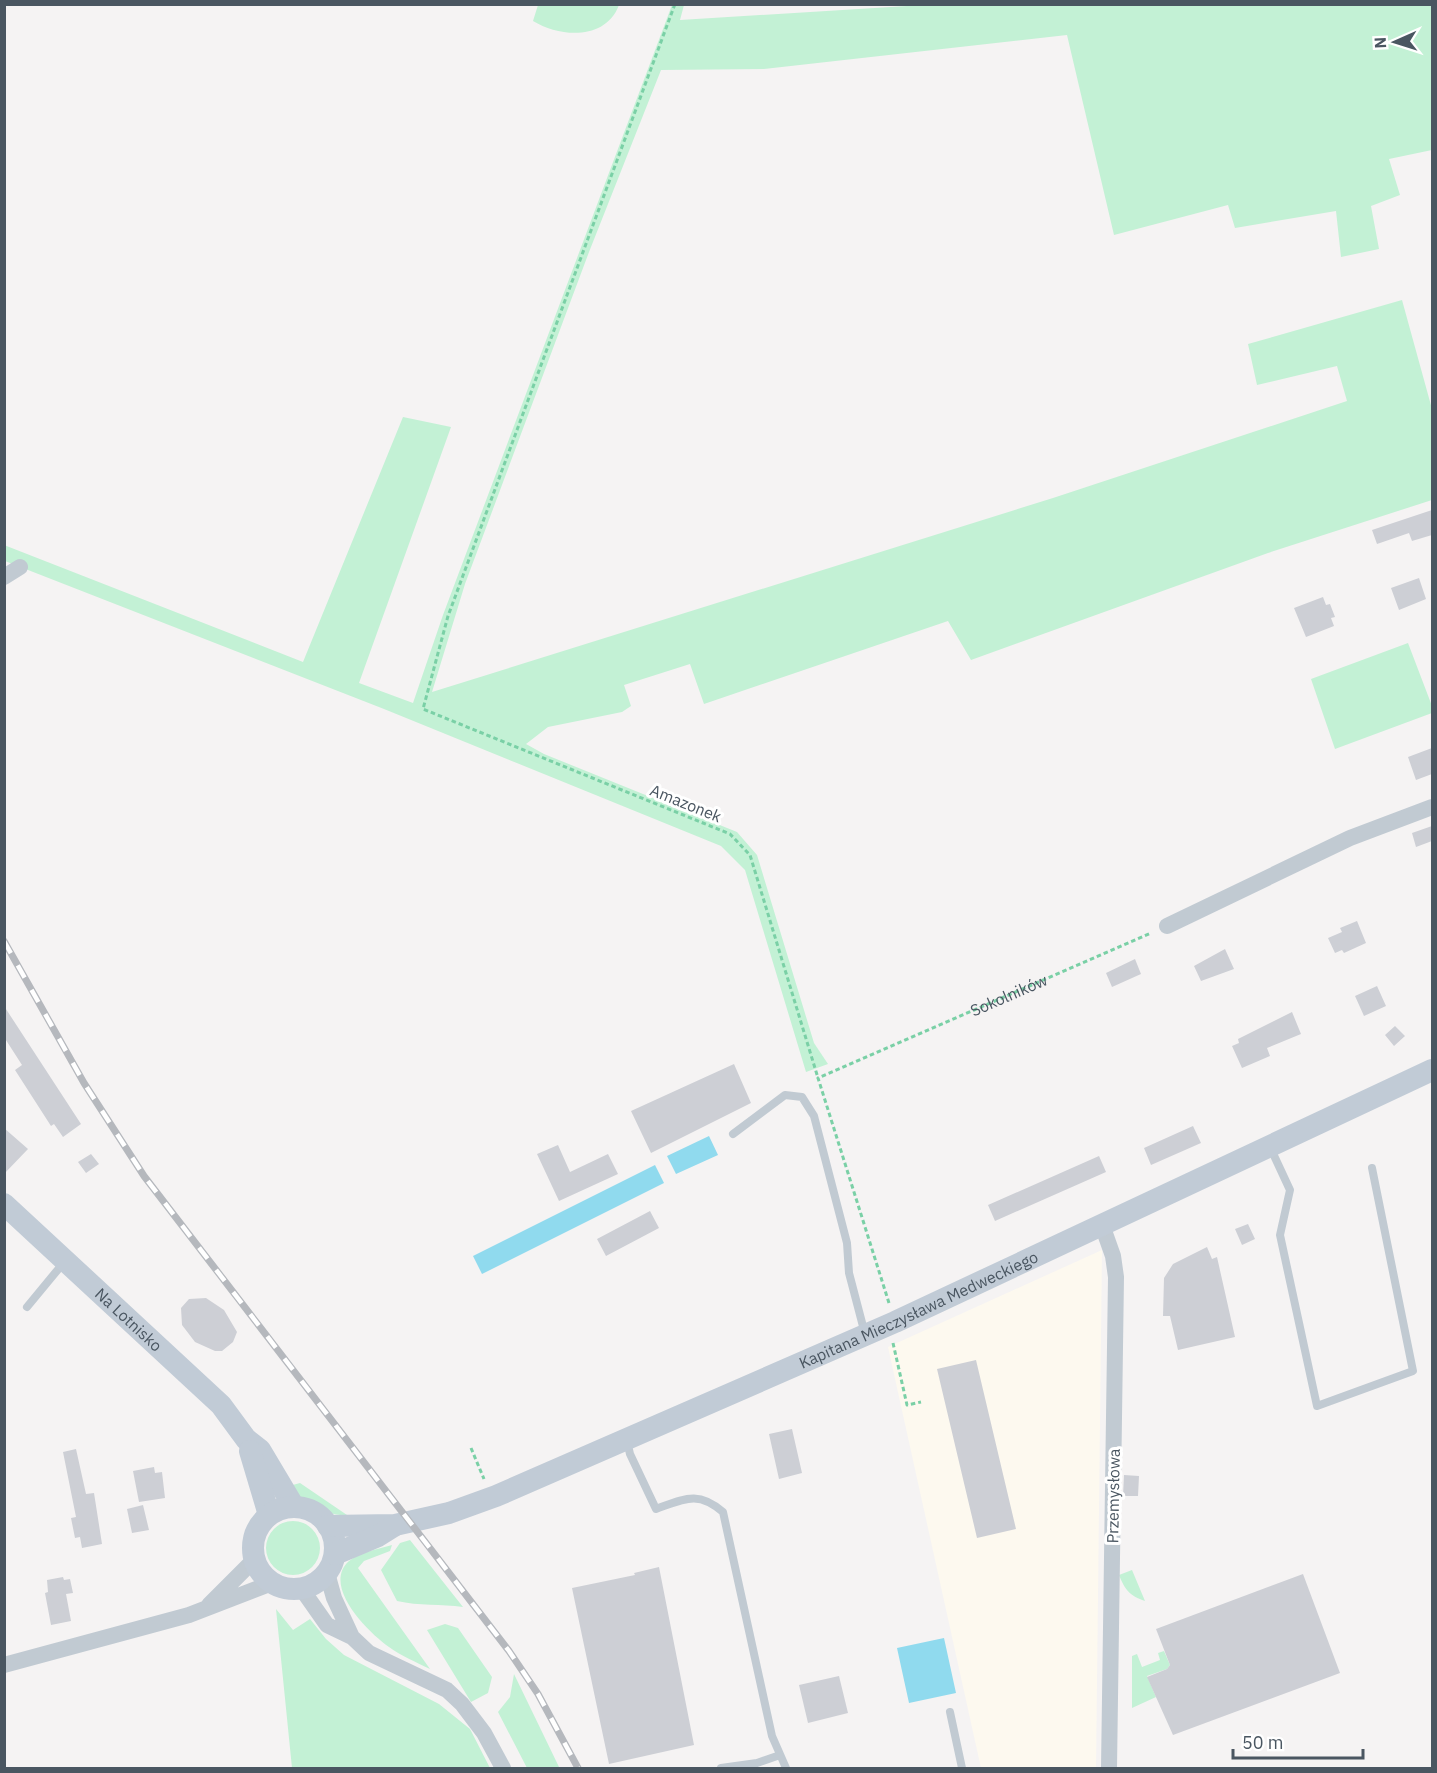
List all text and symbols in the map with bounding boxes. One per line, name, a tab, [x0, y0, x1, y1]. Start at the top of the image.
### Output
north arrow	[1365, 12, 1425, 72]
text: N	[1370, 36, 1390, 49]
street label: Amazonek	[647, 780, 725, 827]
street label: Sokolników	[967, 969, 1050, 1021]
street label: Kapitana Mieczysława Medweckiego	[796, 1246, 1041, 1373]
street label: Na Lotnisko	[91, 1284, 166, 1355]
street label: Przemysłowa	[1102, 1448, 1124, 1544]
scale bar	[1233, 1722, 1364, 1760]
text: 50 m	[1242, 1731, 1284, 1754]

